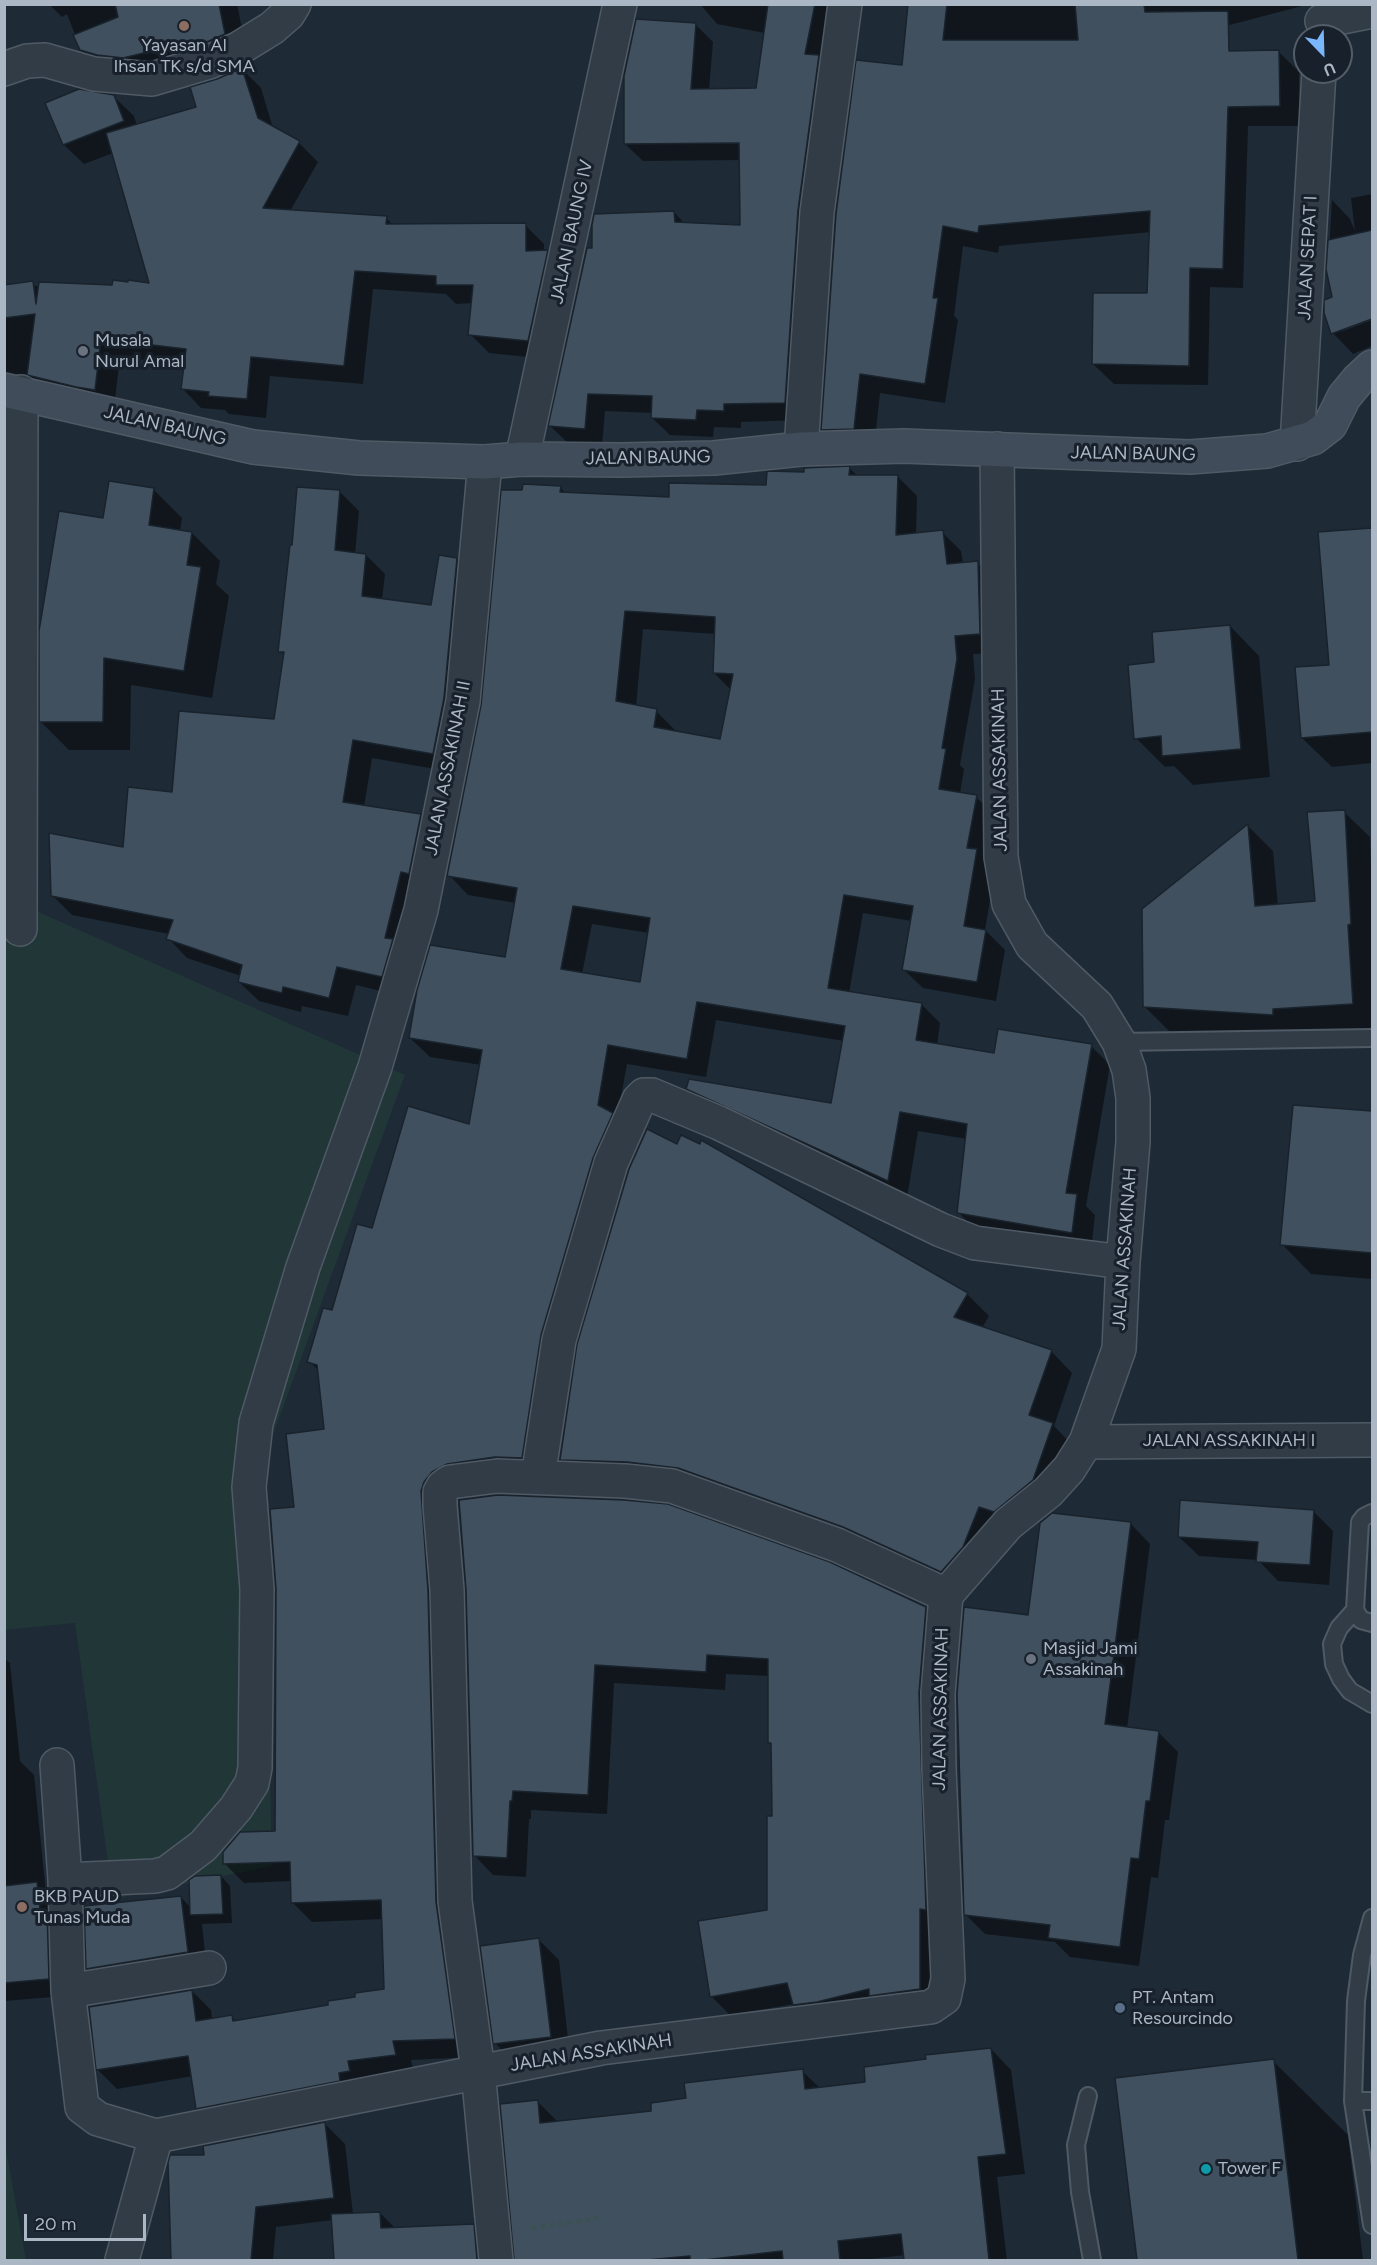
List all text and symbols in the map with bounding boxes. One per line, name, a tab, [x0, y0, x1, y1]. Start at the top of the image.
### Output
marker: Yayasan Al Ihsan TK s/d SMA	[177, 19, 191, 33]
north arrow	[1293, 24, 1353, 84]
place label: Yayasan Al Ihsan TK s/d SMA	[113, 35, 255, 78]
text: U	[1321, 58, 1338, 80]
street label: JALAN BAUNG IV	[546, 158, 598, 306]
street label: JALAN SEPAT I	[1294, 195, 1322, 321]
place label: Musala Nurul Amal	[95, 330, 184, 372]
marker: Musala Nurul Amal	[76, 344, 90, 358]
street label: JALAN BAUNG	[102, 401, 228, 451]
street label: JALAN BAUNG	[1070, 442, 1196, 466]
street label: JALAN BAUNG	[585, 446, 711, 470]
street label: JALAN ASSAKINAH II	[420, 679, 476, 857]
street label: JALAN ASSAKINAH	[988, 688, 1012, 852]
street label: JALAN ASSAKINAH	[1109, 1167, 1141, 1331]
street label: JALAN ASSAKINAH I	[1143, 1430, 1315, 1452]
street label: JALAN ASSAKINAH	[929, 1627, 953, 1791]
place label: Masjid Jami Assakinah	[1043, 1638, 1138, 1680]
marker: Masjid Jami Assakinah	[1024, 1652, 1038, 1666]
place label: BKB PAUD Tunas Muda	[34, 1886, 130, 1928]
marker: BKB PAUD Tunas Muda	[15, 1900, 29, 1914]
place label: PT. Antam Resourcindo	[1132, 1987, 1233, 2030]
marker: PT. Antam Resourcindo	[1113, 2001, 1127, 2015]
street label: JALAN ASSAKINAH	[509, 2030, 673, 2076]
place label: Tower F	[1218, 2158, 1281, 2180]
marker: Tower F	[1199, 2162, 1213, 2176]
scale bar	[27, 2202, 148, 2240]
text: 20 m	[35, 2213, 76, 2235]

